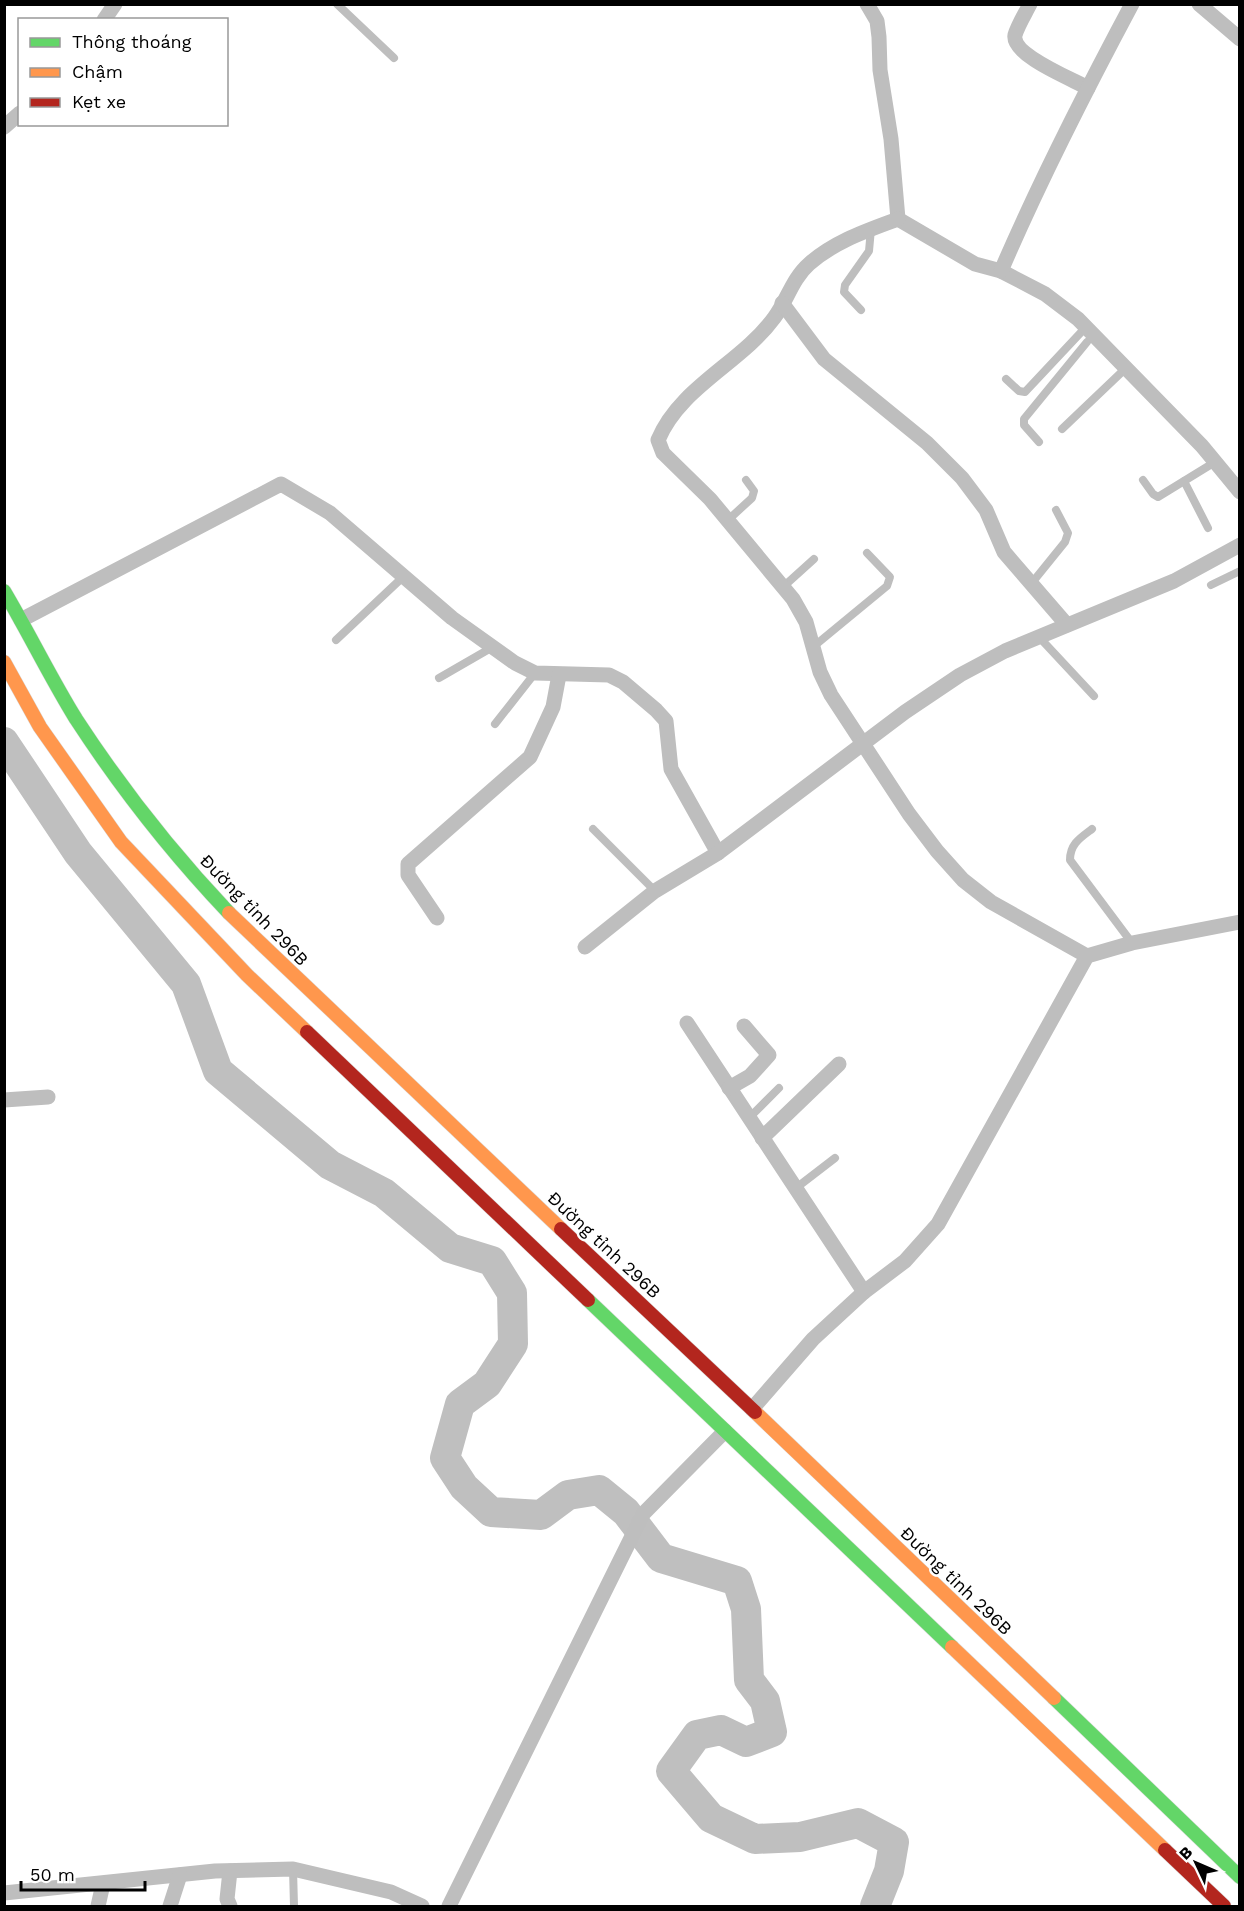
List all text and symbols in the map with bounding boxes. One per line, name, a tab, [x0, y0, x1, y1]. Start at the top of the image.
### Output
legend	[18, 18, 228, 126]
text: Thông thoáng	[72, 31, 192, 52]
text: Chậm	[72, 61, 123, 82]
text: Kẹt xe	[72, 91, 126, 112]
street label: Đường tỉnh 296B	[196, 850, 313, 970]
street label: Đường tỉnh 296B	[544, 1187, 665, 1302]
street label: Đường tỉnh 296B	[896, 1522, 1016, 1639]
north arrow	[1166, 1833, 1226, 1893]
text: B	[1175, 1842, 1196, 1863]
scale bar	[21, 1854, 146, 1892]
text: 50 m	[30, 1864, 75, 1885]

